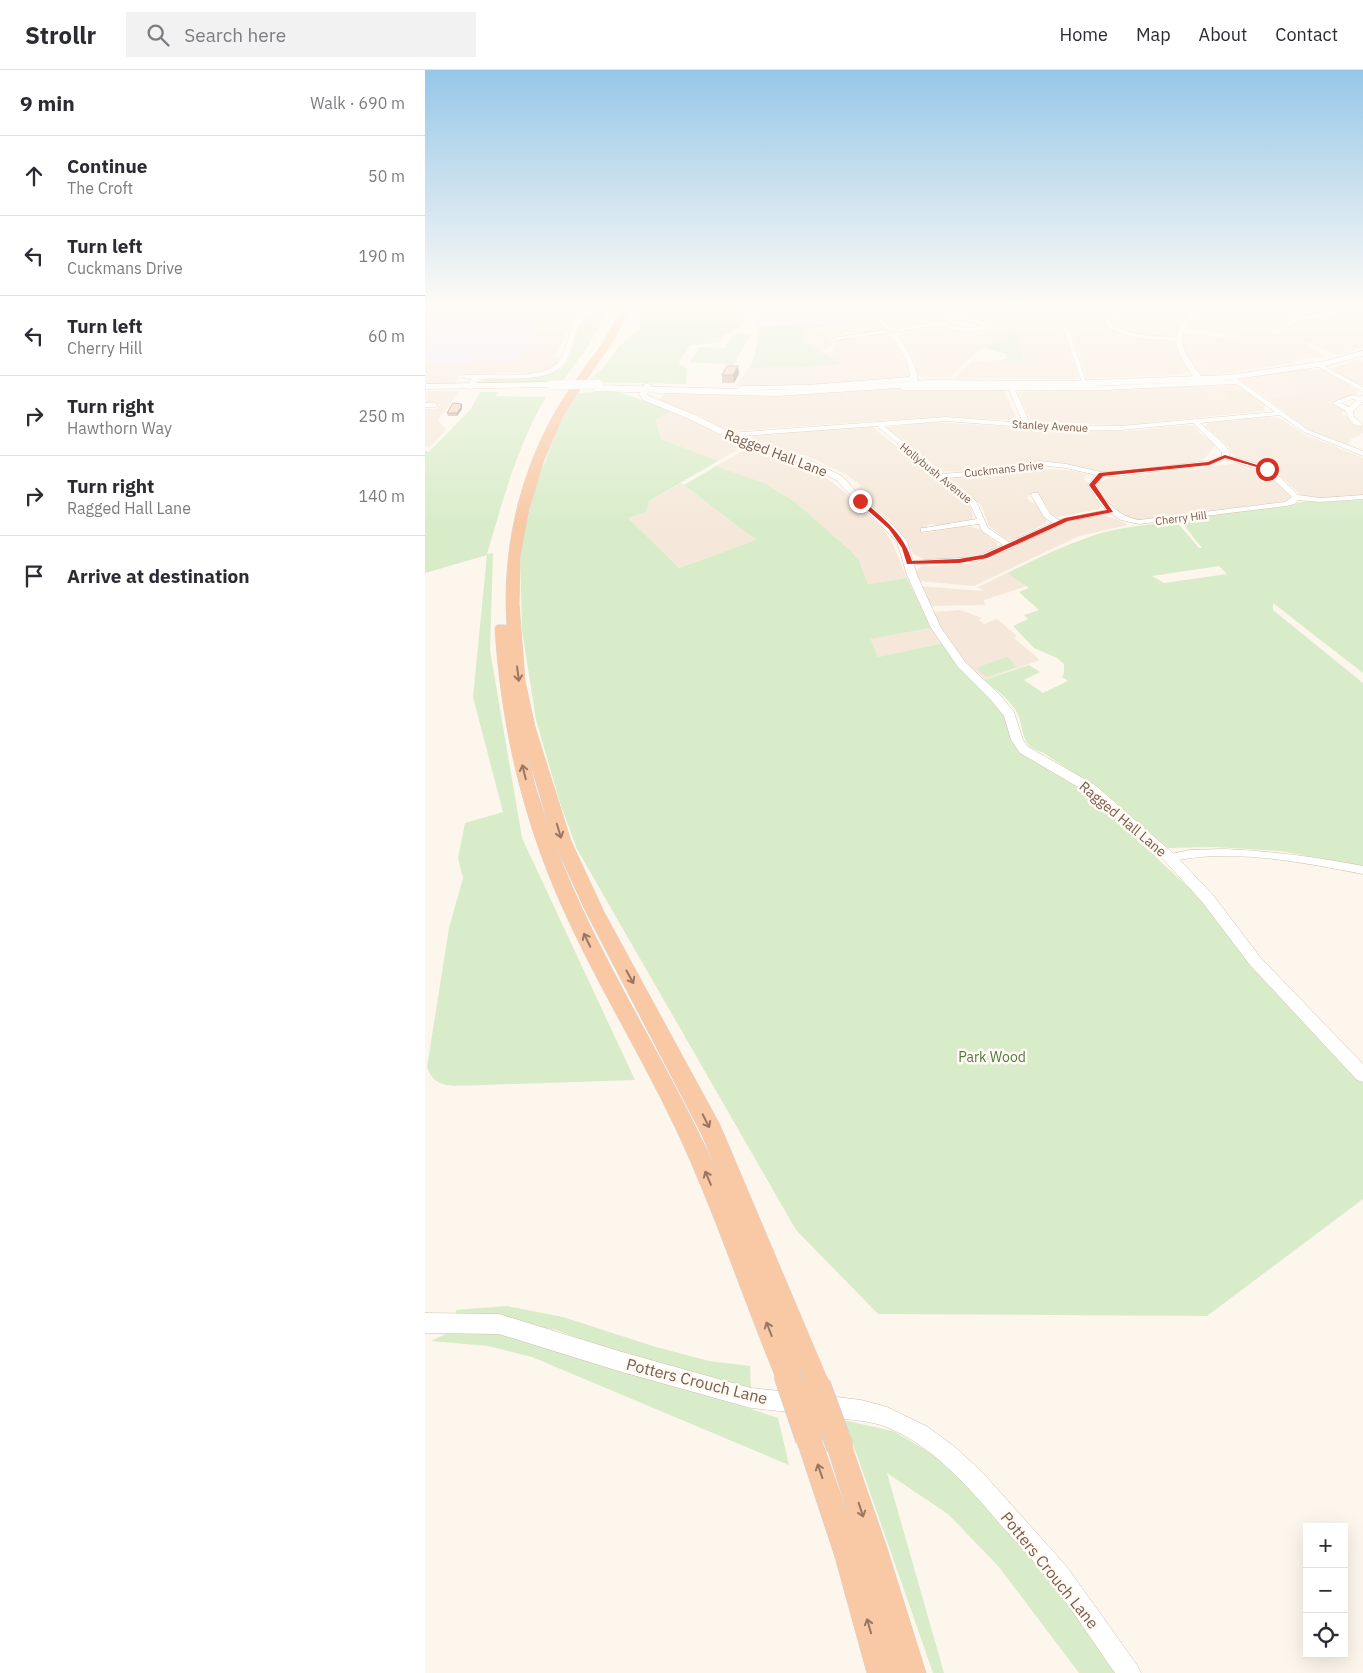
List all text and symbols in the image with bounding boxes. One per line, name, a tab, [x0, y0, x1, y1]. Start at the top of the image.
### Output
search box	[126, 12, 476, 57]
text: Strollr	[25, 19, 96, 51]
icon: search	[144, 21, 172, 49]
text: Search here	[184, 23, 286, 47]
text: Home	[1060, 23, 1108, 46]
text: Map	[1136, 23, 1171, 46]
text: About	[1199, 23, 1247, 46]
text: Contact	[1275, 23, 1338, 46]
text: 9 min	[20, 89, 75, 117]
text: Walk · 690 m	[310, 93, 405, 113]
text: Continue	[67, 154, 147, 178]
icon: ahead	[20, 162, 48, 190]
text: 50 m	[368, 166, 405, 186]
text: The Croft	[67, 178, 133, 198]
text: Turn left	[67, 234, 143, 258]
icon: left	[20, 242, 48, 270]
text: 190 m	[358, 246, 405, 266]
text: Cuckmans Drive	[67, 258, 183, 278]
text: Turn left	[67, 314, 143, 338]
icon: left	[20, 322, 48, 350]
text: 60 m	[368, 326, 405, 346]
text: Cherry Hill	[67, 338, 142, 358]
text: Turn right	[67, 394, 154, 418]
icon: right	[20, 402, 48, 430]
text: 250 m	[358, 406, 405, 426]
street label: Stanley Avenue	[1012, 417, 1088, 435]
text: Hawthorn Way	[67, 418, 172, 438]
street label: Ragged Hall Lane	[722, 425, 830, 481]
street label: Hollybush Avenue	[897, 440, 975, 506]
street label: Cuckmans Drive	[964, 458, 1044, 480]
route start	[1256, 458, 1279, 481]
text: Turn right	[67, 474, 154, 498]
icon: right	[20, 482, 48, 510]
text: 140 m	[358, 486, 405, 506]
route end	[849, 490, 872, 513]
text: Ragged Hall Lane	[67, 498, 191, 518]
street label: Cherry Hill	[1154, 508, 1208, 528]
icon: arrive	[20, 562, 48, 590]
text: Arrive at destination	[67, 564, 250, 588]
one-way arrow	[513, 666, 523, 682]
one-way arrow	[518, 764, 528, 780]
street label: Ragged Hall Lane	[1076, 777, 1171, 861]
one-way arrow	[554, 823, 564, 839]
one-way arrow	[582, 933, 592, 948]
one-way arrow	[626, 969, 635, 984]
park label: Park Wood	[958, 1048, 1026, 1066]
one-way arrow	[701, 1113, 711, 1128]
one-way arrow	[703, 1171, 712, 1186]
one-way arrow	[764, 1322, 773, 1337]
street label: Potters Crouch Lane	[624, 1354, 770, 1408]
one-way arrow	[814, 1464, 824, 1480]
one-way arrow	[857, 1502, 866, 1517]
street label: Potters Crouch Lane	[997, 1507, 1103, 1633]
map controls	[1303, 1523, 1348, 1658]
button: +	[1303, 1523, 1348, 1568]
button: −	[1303, 1568, 1348, 1613]
button: locate	[1303, 1613, 1348, 1658]
one-way arrow	[864, 1619, 873, 1635]

